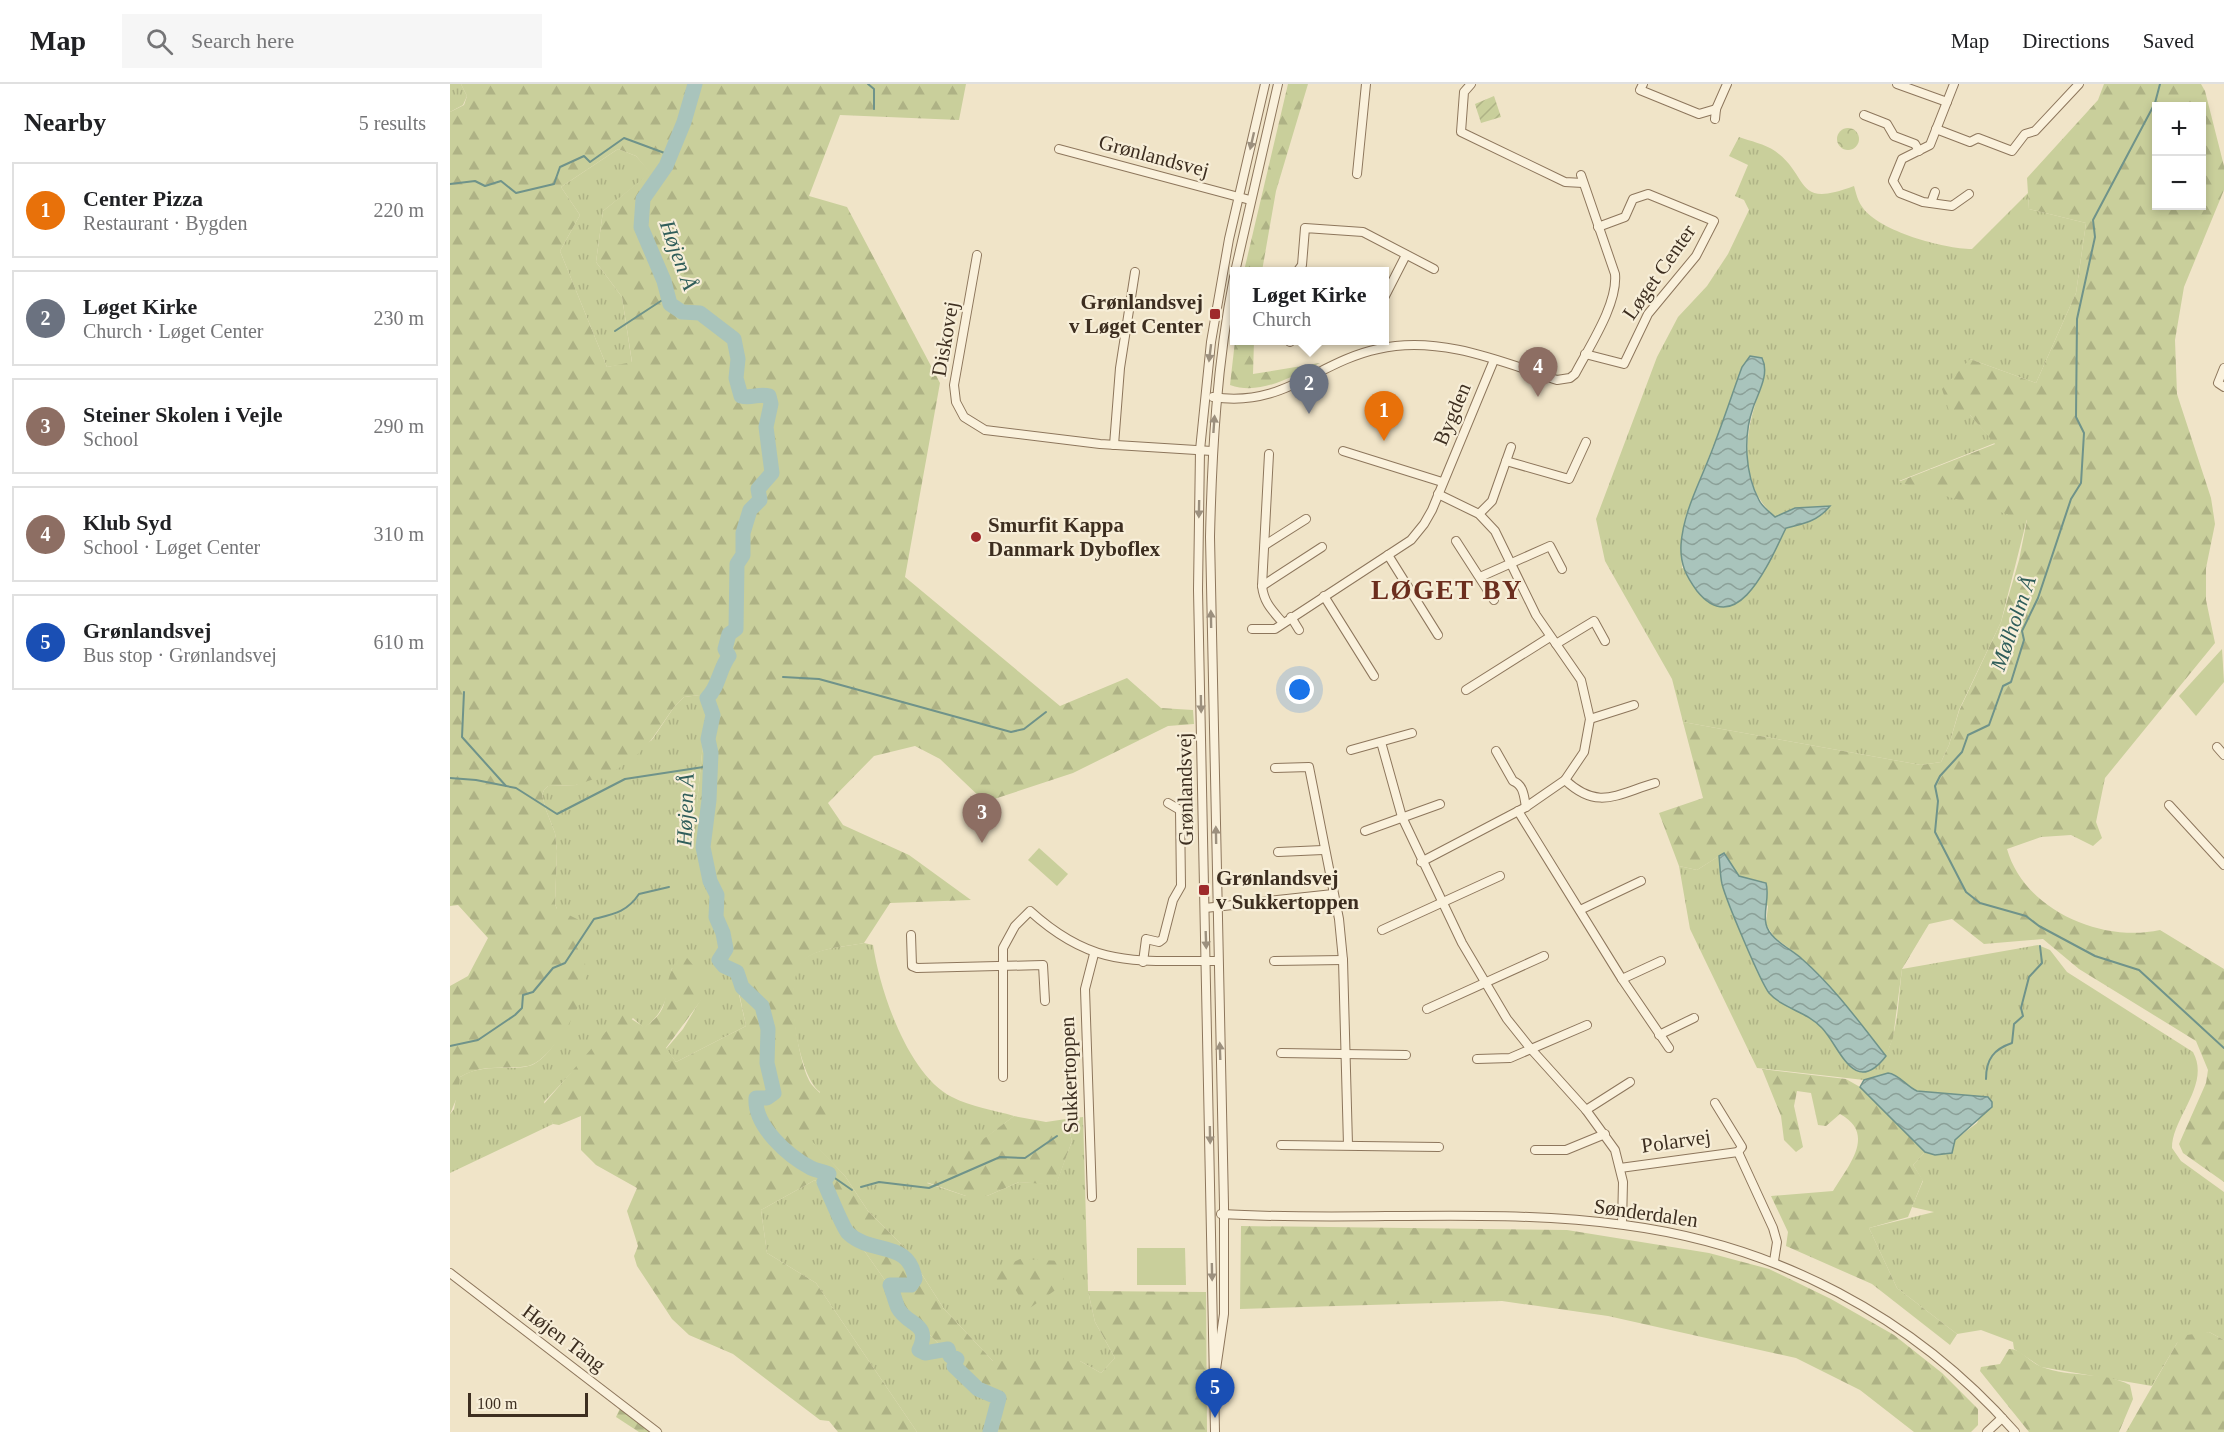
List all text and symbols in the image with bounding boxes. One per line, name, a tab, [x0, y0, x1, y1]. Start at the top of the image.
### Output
search box	[122, 14, 542, 68]
text: Map	[30, 25, 86, 56]
icon: search	[143, 25, 176, 58]
text: Search here	[191, 28, 294, 53]
text: Map	[1951, 29, 1989, 53]
text: Directions	[2022, 29, 2110, 53]
text: Saved	[2143, 29, 2194, 53]
map controls	[2152, 102, 2206, 210]
button: +	[2152, 102, 2206, 156]
text: Nearby	[24, 108, 106, 137]
text: 5 results	[359, 112, 426, 134]
street label: Grønlandsvej	[1096, 130, 1212, 182]
one-way arrow	[1246, 132, 1256, 150]
button: −	[2152, 156, 2206, 210]
text: Center Pizza	[83, 186, 203, 211]
text: 1	[41, 199, 51, 221]
text: 220 m	[373, 199, 424, 221]
text: Restaurant · Bygden	[83, 212, 247, 234]
water label: Højen Å	[654, 216, 703, 294]
street label: Løget Center	[1618, 220, 1700, 324]
popup	[1230, 267, 1389, 345]
text: Løget Kirke	[1252, 282, 1367, 307]
place label: Grønlandsvej v Løget Center	[1069, 290, 1203, 338]
text: Løget Kirke	[83, 294, 197, 319]
street label: Diskovej	[927, 300, 963, 378]
text: 2	[41, 307, 51, 329]
text: 230 m	[373, 307, 424, 329]
marker: Grønlandsvej v Løget Center	[1208, 307, 1222, 321]
text: Church	[1252, 308, 1311, 330]
text: Church · Løget Center	[83, 320, 264, 342]
one-way arrow	[1205, 343, 1214, 362]
pin: 4	[1518, 348, 1558, 397]
pin: 2	[1290, 364, 1328, 414]
street label: Bygden	[1428, 379, 1476, 449]
pin: 1	[1364, 392, 1404, 441]
text: Steiner Skolen i Vejle	[83, 402, 282, 427]
text: 3	[41, 415, 51, 437]
text: 290 m	[373, 415, 424, 437]
one-way arrow	[1209, 415, 1219, 434]
text: School	[83, 428, 139, 450]
one-way arrow	[1194, 499, 1203, 518]
text: Klub Syd	[83, 510, 172, 535]
place label: Smurfit Kappa Danmark Dyboflex	[988, 513, 1161, 561]
text: 4	[41, 523, 51, 545]
text: 310 m	[373, 523, 424, 545]
marker: Smurfit Kappa Danmark Dyboflex	[969, 530, 983, 544]
text: School · Løget Center	[83, 536, 260, 558]
water label: Mølholm Å	[1985, 572, 2041, 675]
district label: LØGET BY	[1371, 575, 1523, 605]
one-way arrow	[1206, 609, 1216, 628]
text: Grønlandsvej	[83, 618, 211, 643]
text: 5	[41, 631, 51, 653]
text: 610 m	[373, 631, 424, 653]
text: Bus stop · Grønlandsvej	[83, 644, 277, 666]
your location	[1285, 675, 1314, 704]
one-way arrow	[1196, 694, 1206, 713]
street label: Grønlandsvej	[1172, 732, 1198, 846]
water label: Højen Å	[671, 773, 699, 848]
pin: 3	[962, 794, 1002, 843]
one-way arrow	[1211, 825, 1220, 844]
place label: Grønlandsvej v Sukkertoppen	[1216, 866, 1359, 914]
marker: Grønlandsvej v Sukkertoppen	[1197, 883, 1211, 897]
one-way arrow	[1201, 931, 1211, 950]
street label: Sukkertoppen	[1055, 1016, 1083, 1134]
one-way arrow	[1216, 1041, 1225, 1060]
street label: Polarvej	[1640, 1124, 1712, 1158]
one-way arrow	[1205, 1126, 1215, 1145]
street label: Sønderdalen	[1592, 1194, 1700, 1232]
one-way arrow	[1207, 1262, 1217, 1281]
street label: Højen Tang	[518, 1299, 611, 1377]
pin: 5	[1196, 1368, 1234, 1418]
scale bar	[468, 1390, 588, 1418]
text: 100 m	[477, 1395, 517, 1412]

